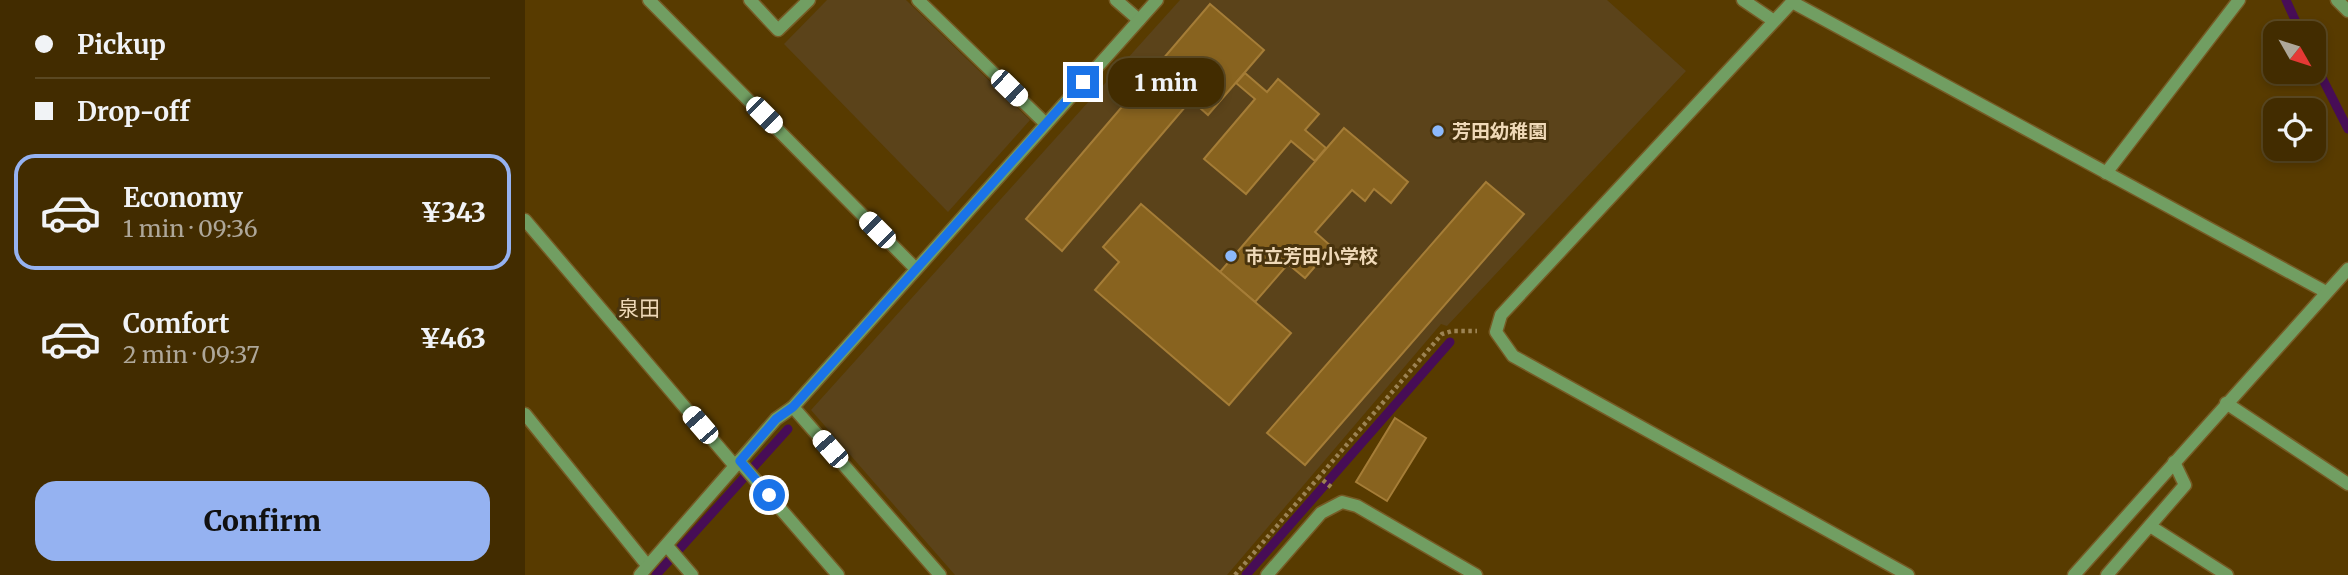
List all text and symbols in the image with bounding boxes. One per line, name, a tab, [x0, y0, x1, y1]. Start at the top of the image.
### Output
north arrow	[2263, 21, 2326, 84]
map controls	[2263, 21, 2326, 161]
text: Pickup	[77, 28, 166, 61]
callout: 1 min	[1107, 57, 1223, 106]
car	[987, 66, 1032, 110]
route end	[1067, 66, 1099, 98]
text: 1 min	[1134, 68, 1198, 97]
car	[742, 93, 787, 137]
text: Drop-off	[77, 95, 190, 128]
button: locate	[2263, 98, 2326, 161]
place label: 芳田幼稚園	[1452, 119, 1547, 143]
marker: 芳田幼稚園	[1430, 123, 1446, 139]
icon: car	[39, 181, 102, 244]
text: Economy	[123, 181, 243, 214]
text: ¥343	[421, 196, 486, 229]
car	[855, 208, 900, 252]
text: 1 min · 09:36	[123, 214, 258, 243]
place label: 市立芳田小学校	[1245, 244, 1378, 268]
marker: 市立芳田小学校	[1223, 248, 1239, 264]
district label: 泉田	[618, 295, 660, 322]
icon: car	[39, 307, 102, 370]
text: Comfort	[123, 307, 229, 340]
text: ¥463	[420, 322, 486, 355]
text: 2 min · 09:37	[123, 340, 260, 369]
car	[679, 402, 722, 448]
car	[809, 426, 852, 472]
route start	[753, 479, 785, 511]
button: Confirm	[35, 481, 490, 561]

